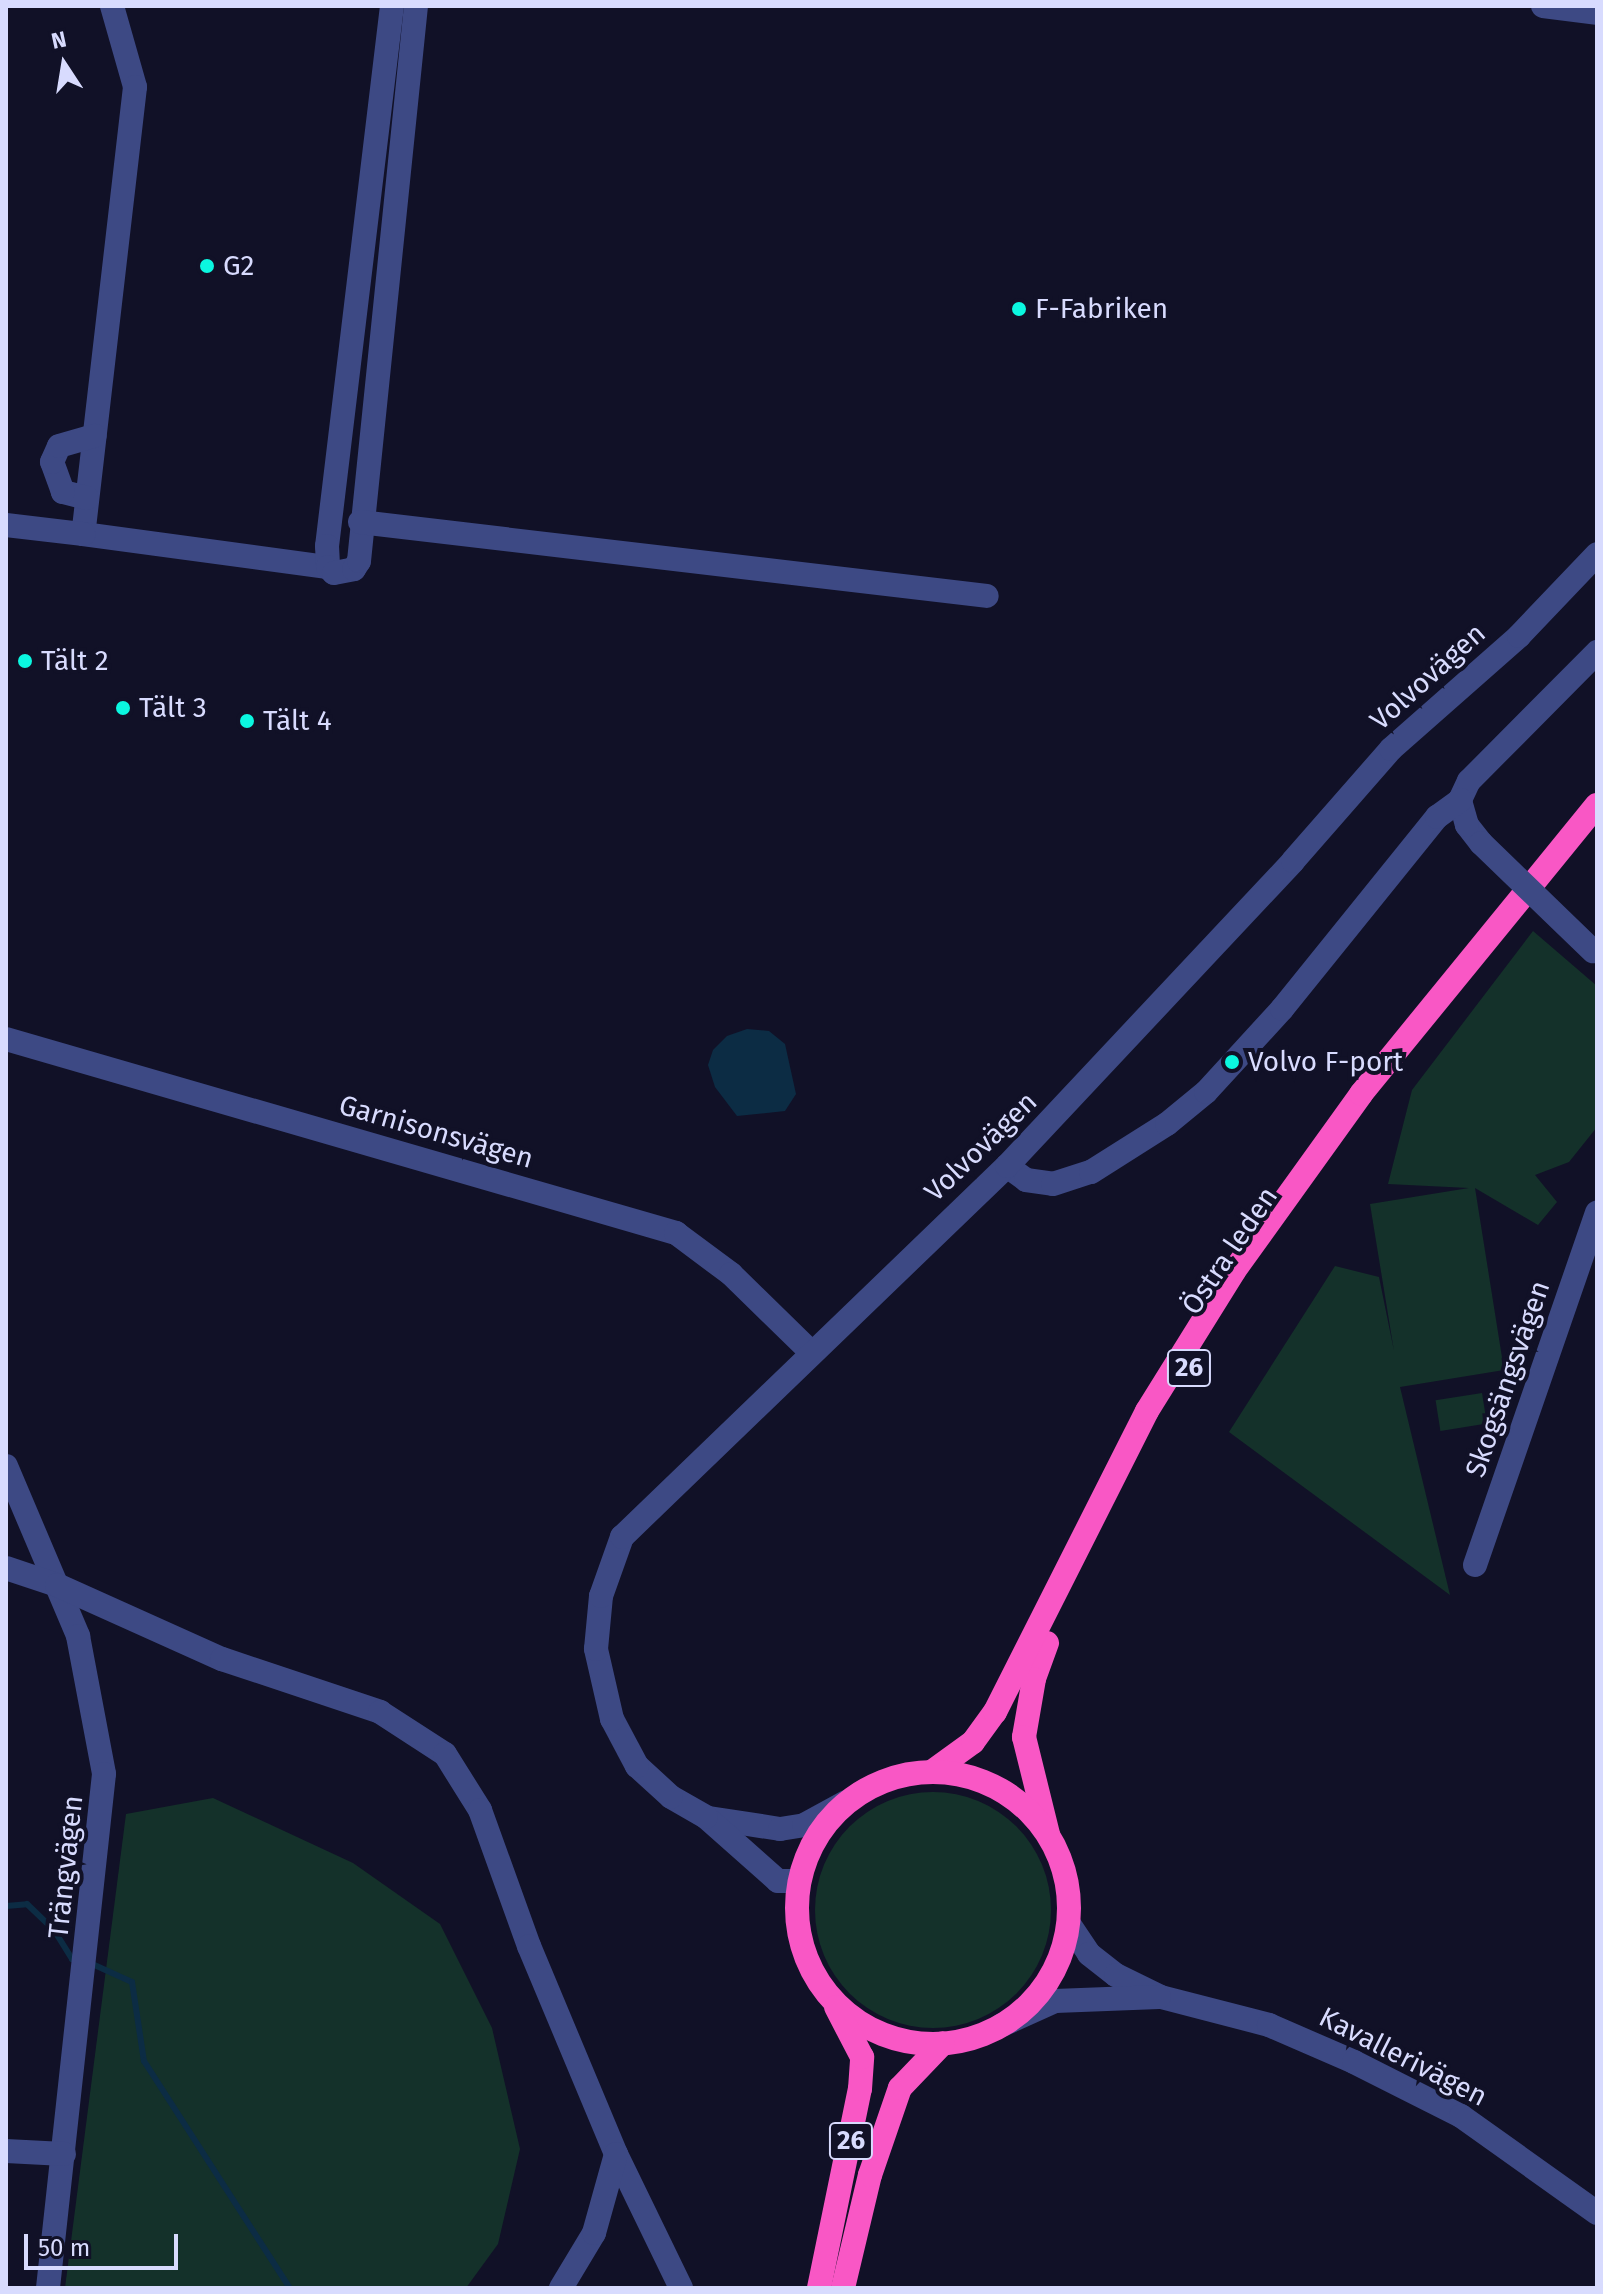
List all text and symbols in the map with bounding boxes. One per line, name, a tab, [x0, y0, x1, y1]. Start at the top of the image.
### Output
north arrow	[24, 24, 104, 104]
text: N	[49, 25, 69, 55]
place label: G2	[223, 249, 254, 283]
marker: G2	[198, 257, 216, 275]
place label: F-Fabriken	[1035, 292, 1168, 326]
marker: F-Fabriken	[1010, 300, 1028, 318]
street label: Volvovägen	[1364, 617, 1492, 737]
place label: Tält 2	[41, 644, 109, 678]
marker: Tält 2	[16, 652, 34, 670]
place label: Tält 3	[139, 691, 207, 725]
marker: Tält 3	[114, 699, 132, 717]
place label: Tält 4	[263, 704, 332, 738]
marker: Tält 4	[238, 712, 256, 730]
place label: Volvo F-port	[1248, 1045, 1403, 1079]
marker: Volvo F-port	[1223, 1053, 1241, 1071]
street label: Volvovägen	[918, 1085, 1044, 1209]
street label: Garnisonsvägen	[335, 1088, 537, 1176]
street label: Östra leden	[1175, 1181, 1285, 1321]
street label: Skogsängsvägen	[1459, 1276, 1557, 1482]
road number: 26	[1165, 1346, 1213, 1390]
street label: Trängvägen	[42, 1794, 90, 1940]
street label: Kavallerivägen	[1314, 2000, 1492, 2114]
road number: 26	[827, 2119, 875, 2163]
scale bar	[28, 2218, 182, 2268]
text: 50 m	[38, 2234, 90, 2262]

